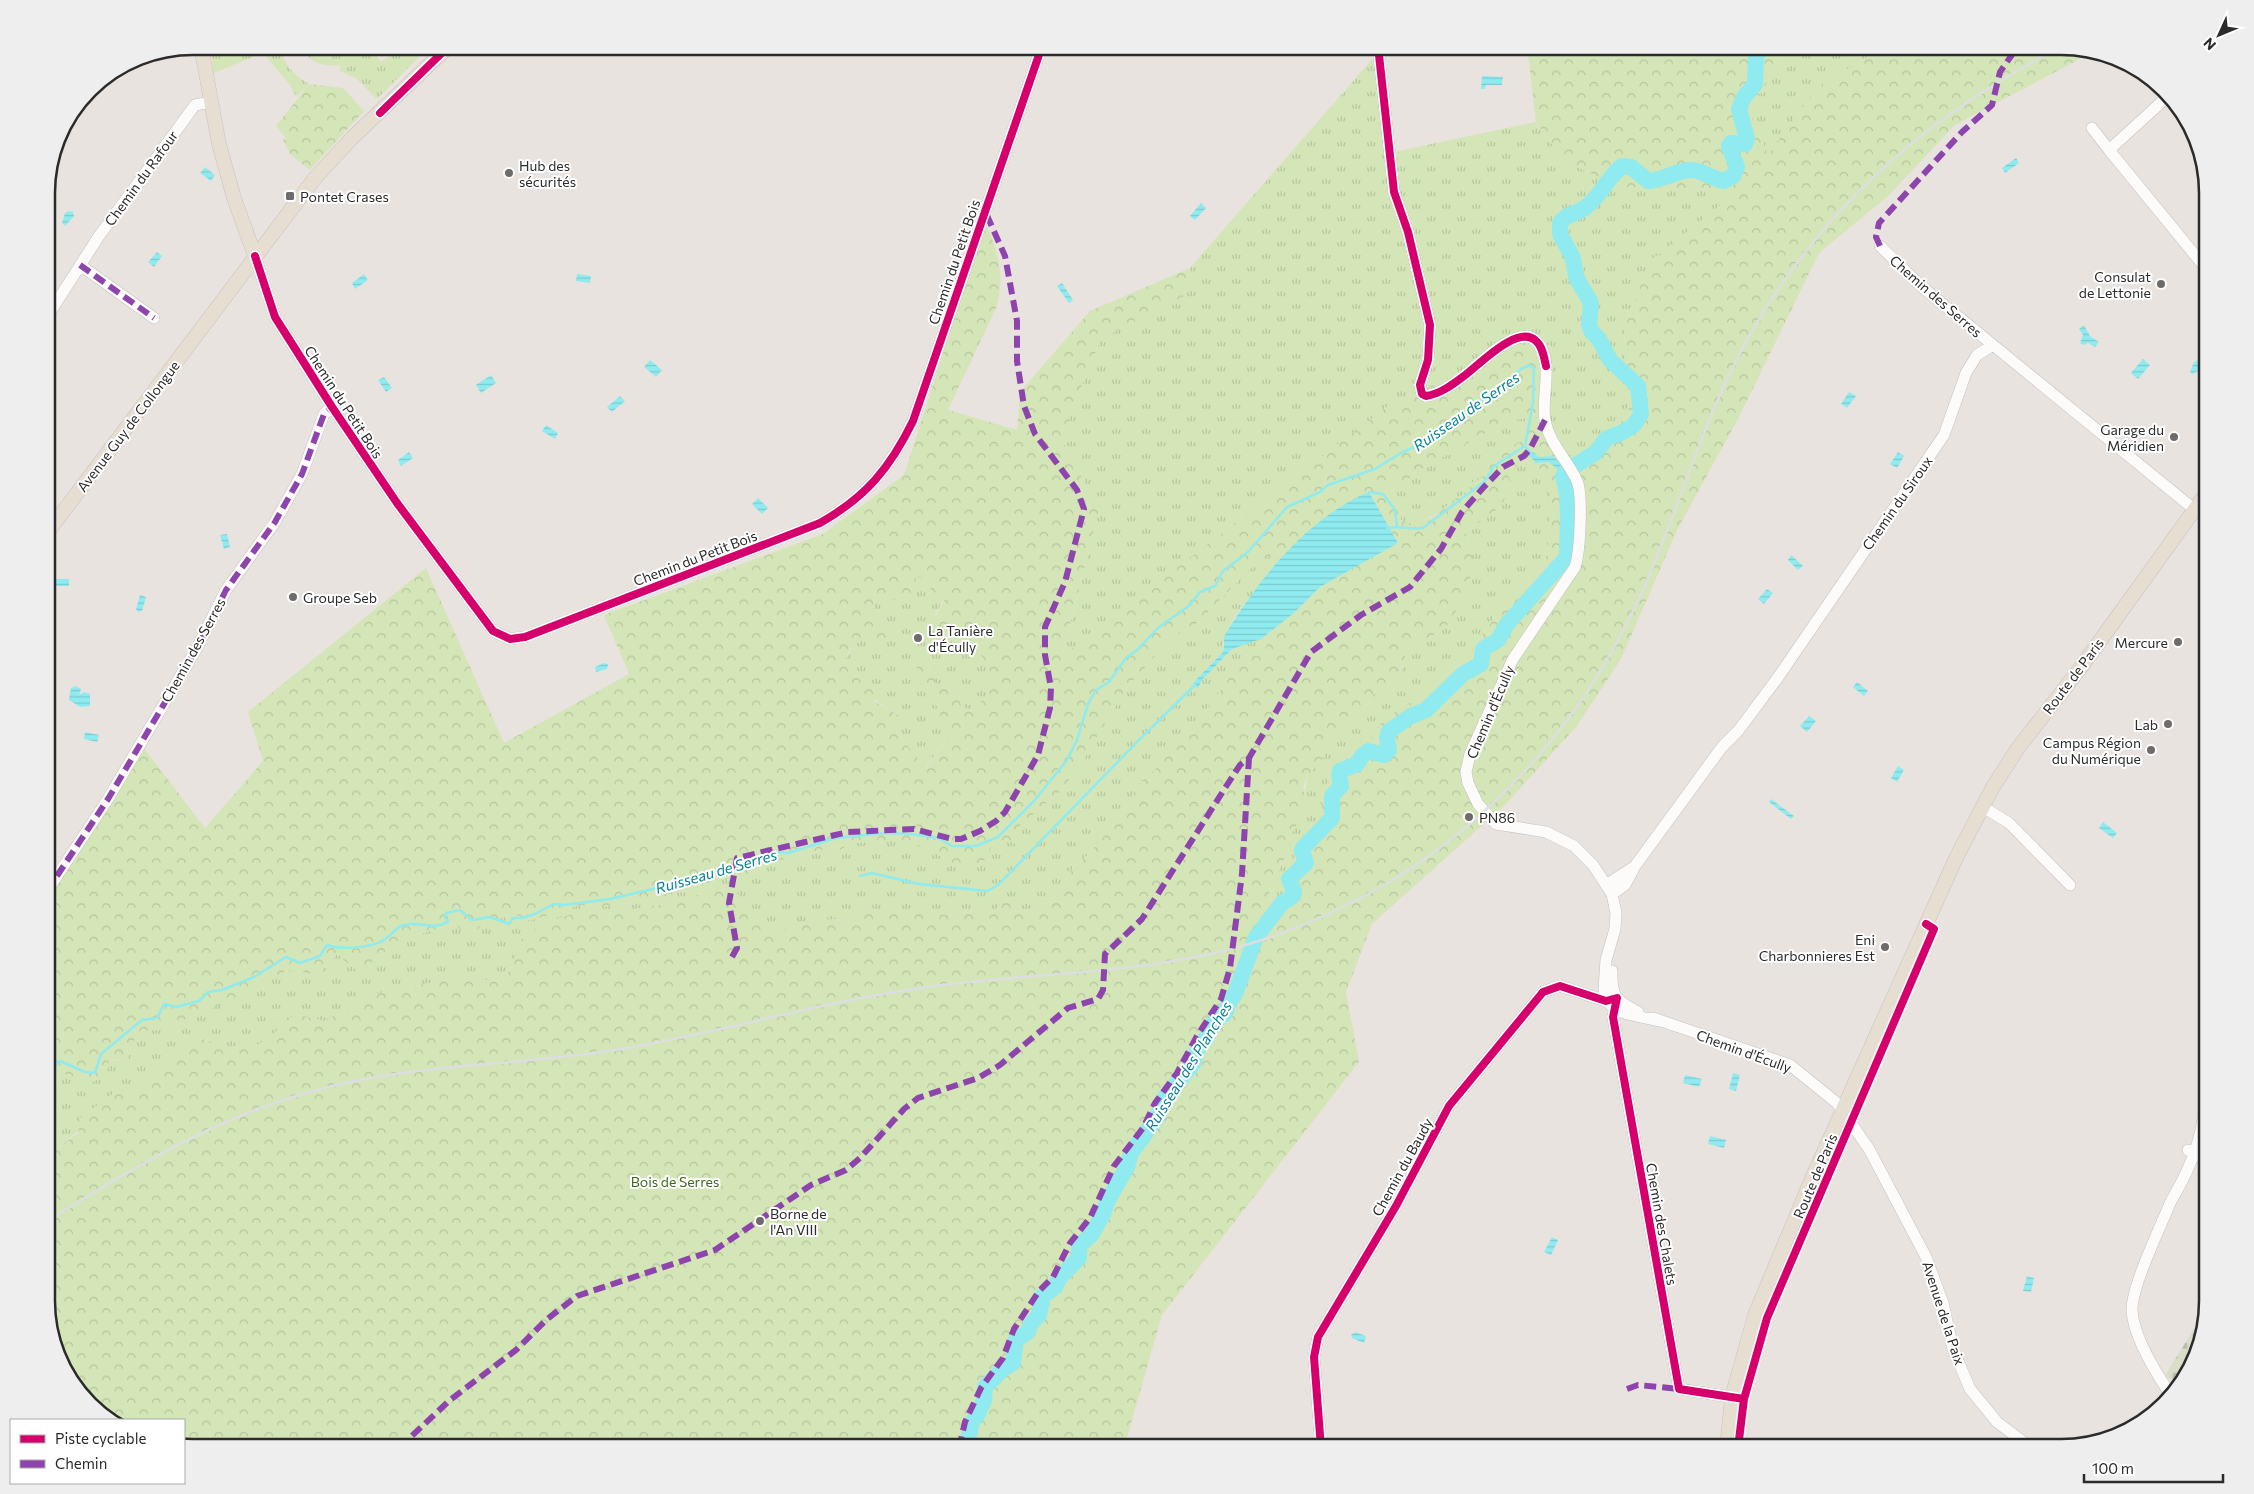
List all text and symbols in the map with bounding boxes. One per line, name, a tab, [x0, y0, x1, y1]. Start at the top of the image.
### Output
north arrow	[2194, 10, 2244, 60]
text: N	[2200, 35, 2219, 54]
street label: Chemin du Rafour	[101, 127, 182, 229]
place label: Hub des sécurités	[519, 157, 576, 190]
marker: Hub des sécurités	[503, 167, 515, 179]
place label: Pontet Crases	[300, 188, 389, 205]
marker: Pontet Crases	[284, 190, 296, 202]
street label: Chemin du Petit Bois	[925, 197, 983, 327]
street label: Chemin des Serres	[1887, 251, 1985, 341]
place label: Consulat de Lettonie	[2079, 268, 2151, 301]
marker: Consulat de Lettonie	[2155, 278, 2167, 290]
street label: Chemin du Petit Bois	[301, 342, 387, 462]
street label: Avenue Guy de Collongue	[73, 357, 183, 495]
water label: Ruisseau de Serres	[1409, 368, 1523, 454]
place label: Garage du Méridien	[2100, 421, 2164, 454]
marker: Garage du Méridien	[2168, 431, 2180, 443]
street label: Chemin du Siroux	[1858, 452, 1936, 553]
street label: Chemin du Petit Bois	[631, 527, 759, 589]
place label: Groupe Seb	[303, 589, 377, 606]
marker: Groupe Seb	[287, 591, 299, 603]
street label: Chemin des Serres	[157, 595, 229, 705]
place label: La Tanière d'Écully	[928, 622, 993, 655]
marker: La Tanière d'Écully	[912, 632, 924, 644]
place label: Mercure	[2114, 634, 2168, 651]
street label: Route de Paris	[2039, 635, 2107, 717]
marker: Mercure	[2172, 636, 2184, 648]
street label: Chemin d'Écully	[1463, 663, 1517, 761]
place label: Lab	[2134, 716, 2158, 733]
marker: Lab	[2162, 718, 2174, 730]
place label: Campus Région du Numérique	[2043, 734, 2141, 767]
marker: Campus Région du Numérique	[2145, 744, 2157, 756]
place label: PN86	[1479, 809, 1515, 826]
marker: PN86	[1463, 811, 1475, 823]
water label: Ruisseau de Serres	[653, 845, 779, 897]
place label: Eni Charbonnieres Est	[1759, 931, 1875, 964]
marker: Eni Charbonnieres Est	[1879, 941, 1891, 953]
water label: Ruisseau des Planches	[1141, 998, 1235, 1134]
street label: Chemin d'Écully	[1694, 1026, 1794, 1076]
street label: Chemin du Baudy	[1368, 1115, 1436, 1219]
street label: Route de Paris	[1789, 1131, 1841, 1221]
street label: Chemin des Chalets	[1643, 1162, 1681, 1286]
park label: Bois de Serres	[631, 1173, 719, 1190]
place label: Borne de l'An VIII	[770, 1205, 827, 1238]
marker: Borne de l'An VIII	[754, 1215, 766, 1227]
street label: Avenue de la Paix	[1919, 1259, 1969, 1368]
legend	[10, 1419, 185, 1484]
text: Piste cyclable	[55, 1429, 147, 1447]
scale bar	[2084, 1452, 2223, 1484]
text: Chemin	[55, 1454, 107, 1472]
text: 100 m	[2092, 1459, 2134, 1477]

